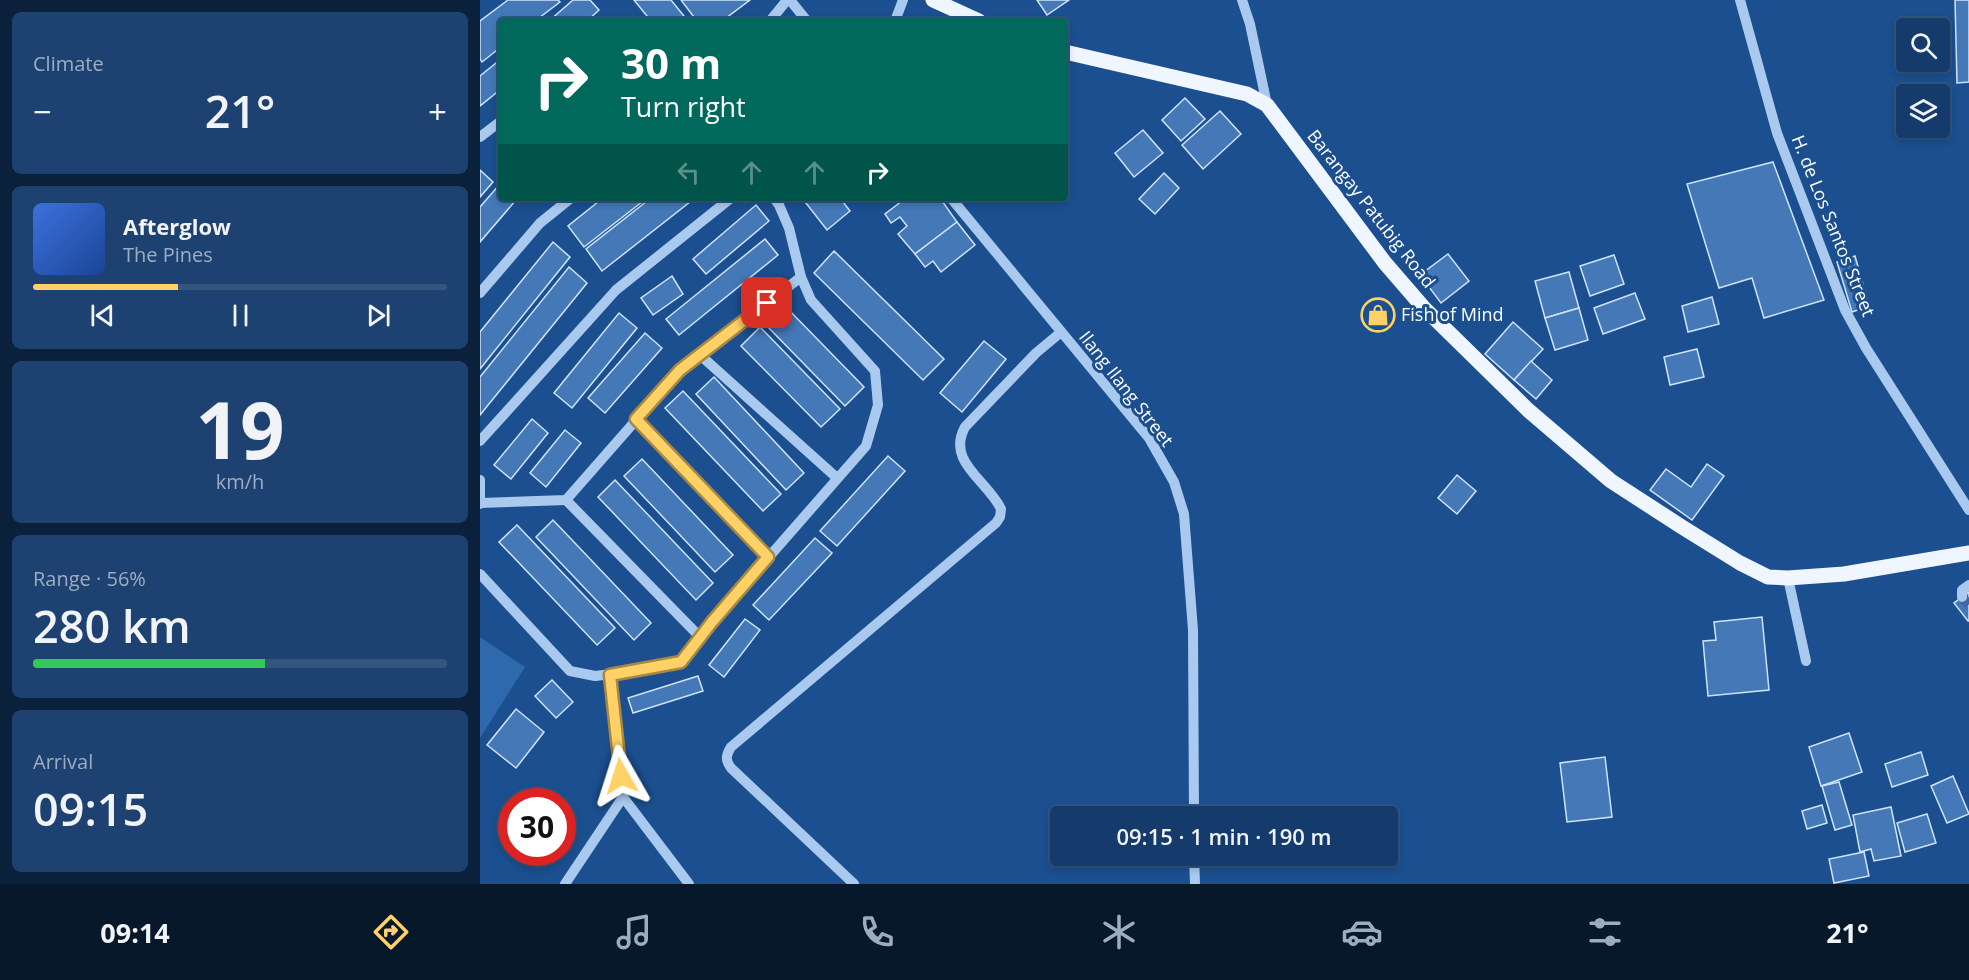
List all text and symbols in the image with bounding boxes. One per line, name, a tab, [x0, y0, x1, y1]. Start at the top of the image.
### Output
map controls	[1896, 18, 1950, 138]
button: search	[1896, 18, 1950, 72]
text: 30 m	[621, 34, 721, 91]
icon: right	[522, 42, 600, 120]
text: Climate	[33, 50, 104, 77]
text: 21°	[205, 80, 275, 141]
button: layers	[1896, 84, 1950, 138]
text: Turn right	[621, 88, 746, 125]
text: −	[33, 89, 52, 134]
text: +	[428, 89, 447, 134]
street label: Barangay Patubig Road	[1302, 124, 1441, 293]
street label: H. de Los Santos Street	[1787, 131, 1881, 320]
icon: left	[672, 156, 705, 189]
icon: ahead	[735, 156, 768, 189]
icon: ahead	[798, 156, 831, 189]
icon: right	[861, 156, 894, 189]
text: Afterglow	[123, 211, 231, 241]
text: The Pines	[123, 241, 213, 268]
pin	[741, 277, 792, 328]
icon: arrive	[750, 286, 783, 319]
shop icon: Fish of Mind	[1360, 297, 1396, 333]
icon: previous	[86, 299, 119, 332]
icon: pause	[224, 299, 257, 332]
icon: next	[362, 299, 395, 332]
place label: Fish of Mind	[1401, 302, 1503, 326]
street label: Ilang Ilang Street	[1074, 326, 1179, 451]
text: 19	[195, 376, 285, 482]
text: km/h	[216, 468, 264, 495]
text: Range · 56%	[33, 565, 146, 592]
text: 280 km	[33, 595, 191, 656]
position arrow	[589, 744, 653, 808]
text: Arrival	[33, 748, 93, 775]
text: 09:15	[33, 778, 148, 839]
speed limit sign: 30	[498, 788, 576, 866]
text: 09:15 · 1 min · 190 m	[1116, 821, 1332, 851]
icon: directions	[370, 911, 412, 953]
icon: music	[613, 911, 655, 953]
icon: phone	[856, 911, 898, 953]
icon: climate	[1098, 911, 1140, 953]
icon: car	[1341, 911, 1383, 953]
icon: filters	[1584, 911, 1626, 953]
text: 09:14	[100, 914, 170, 951]
text: 21°	[1826, 914, 1869, 951]

